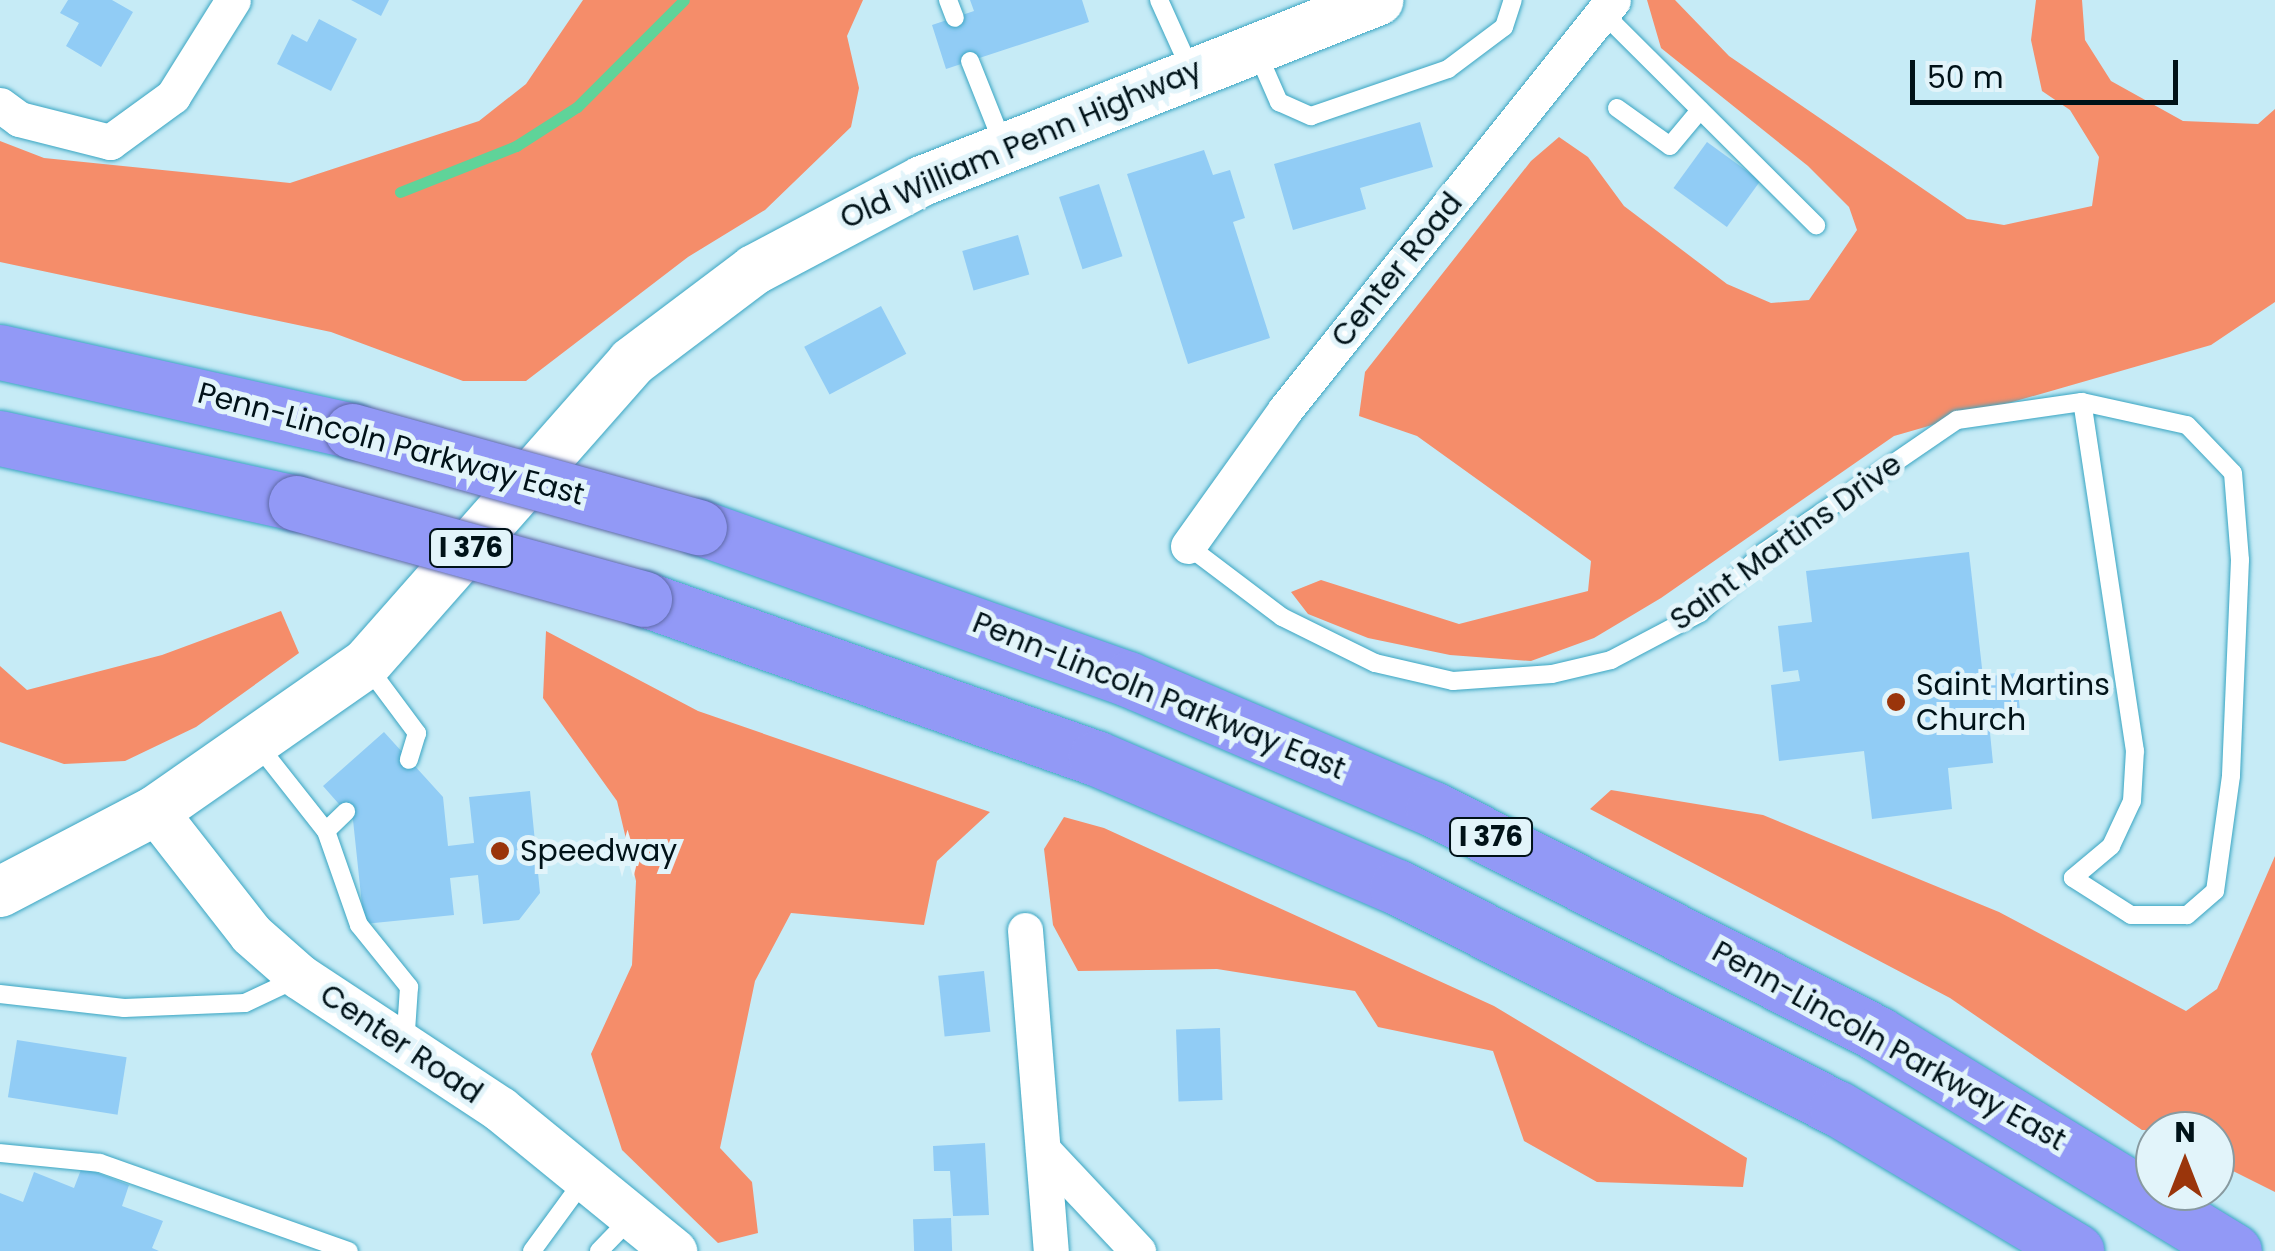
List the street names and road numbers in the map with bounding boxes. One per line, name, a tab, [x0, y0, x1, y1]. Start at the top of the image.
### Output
street label: Old William Penn Highway	[835, 51, 1207, 237]
street label: Center Road	[1324, 186, 1470, 354]
street label: Penn-Lincoln Parkway East	[194, 375, 588, 513]
street label: Saint Martins Drive	[1663, 446, 1909, 638]
road number: I 376	[428, 525, 514, 571]
street label: Penn-Lincoln Parkway East	[967, 605, 1351, 787]
road number: I 376	[1448, 814, 1534, 860]
street label: Penn-Lincoln Parkway East	[1706, 934, 2072, 1158]
street label: Center Road	[313, 977, 489, 1111]

